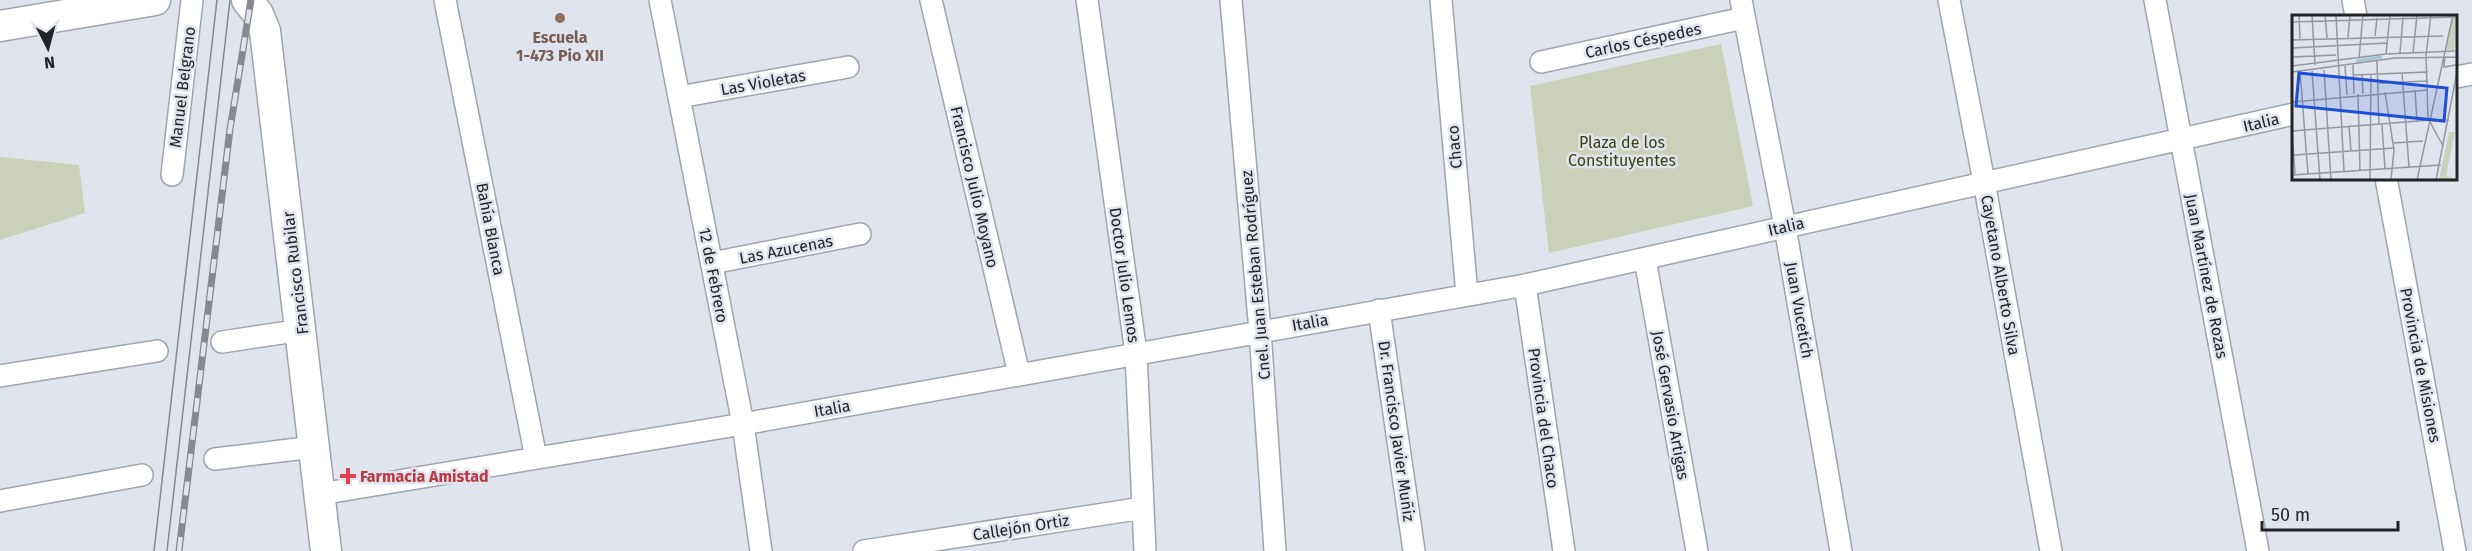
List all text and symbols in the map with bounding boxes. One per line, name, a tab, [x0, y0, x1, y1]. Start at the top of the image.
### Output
marker: Escuela 1-473 Pio XII	[553, 11, 567, 25]
inset map	[2292, 15, 2457, 180]
north arrow	[18, 18, 78, 78]
street label: Carlos Céspedes	[1583, 19, 1703, 62]
street label: Manuel Belgrano	[166, 25, 199, 149]
place label: Escuela 1-473 Pio XII	[516, 28, 604, 65]
text: N	[43, 52, 56, 72]
street label: Las Violetas	[719, 66, 807, 99]
street label: Francisco Julio Moyano	[947, 104, 1002, 270]
street label: Italia	[2241, 109, 2281, 136]
street label: Chaco	[1443, 124, 1466, 169]
park label: Plaza de los Constituyentes	[1568, 133, 1676, 170]
street label: Cnel. Juan Esteban Rodríguez	[1237, 169, 1274, 380]
street label: Bahía Blanca	[472, 181, 509, 277]
street label: Juan Martínez de Rozas	[2181, 192, 2232, 360]
street label: Cayetano Alberto Silva	[1977, 193, 2024, 357]
street label: Doctor Julio Lemos	[1106, 206, 1143, 344]
street label: Francisco Rubilar	[278, 209, 312, 336]
street label: Italia	[1766, 213, 1806, 240]
street label: 12 de Febrero	[695, 226, 732, 324]
street label: Las Azucenas	[738, 231, 834, 268]
street label: Juan Vucetich	[1782, 260, 1817, 360]
street label: Provincia de Misiones	[2396, 286, 2445, 444]
street label: Italia	[1290, 310, 1330, 335]
street label: José Gervasio Artigas	[1648, 329, 1693, 481]
street label: Dr. Francisco Javier Muñiz	[1374, 339, 1419, 523]
street label: Provincia del Chaco	[1524, 347, 1563, 489]
street label: Italia	[812, 396, 852, 421]
place label: Farmacia Amistad	[360, 467, 489, 486]
marker: Farmacia Amistad	[341, 469, 355, 483]
scale bar	[2262, 494, 2398, 532]
text: 50 m	[2271, 504, 2310, 526]
street label: Callejón Ortiz	[972, 510, 1071, 544]

